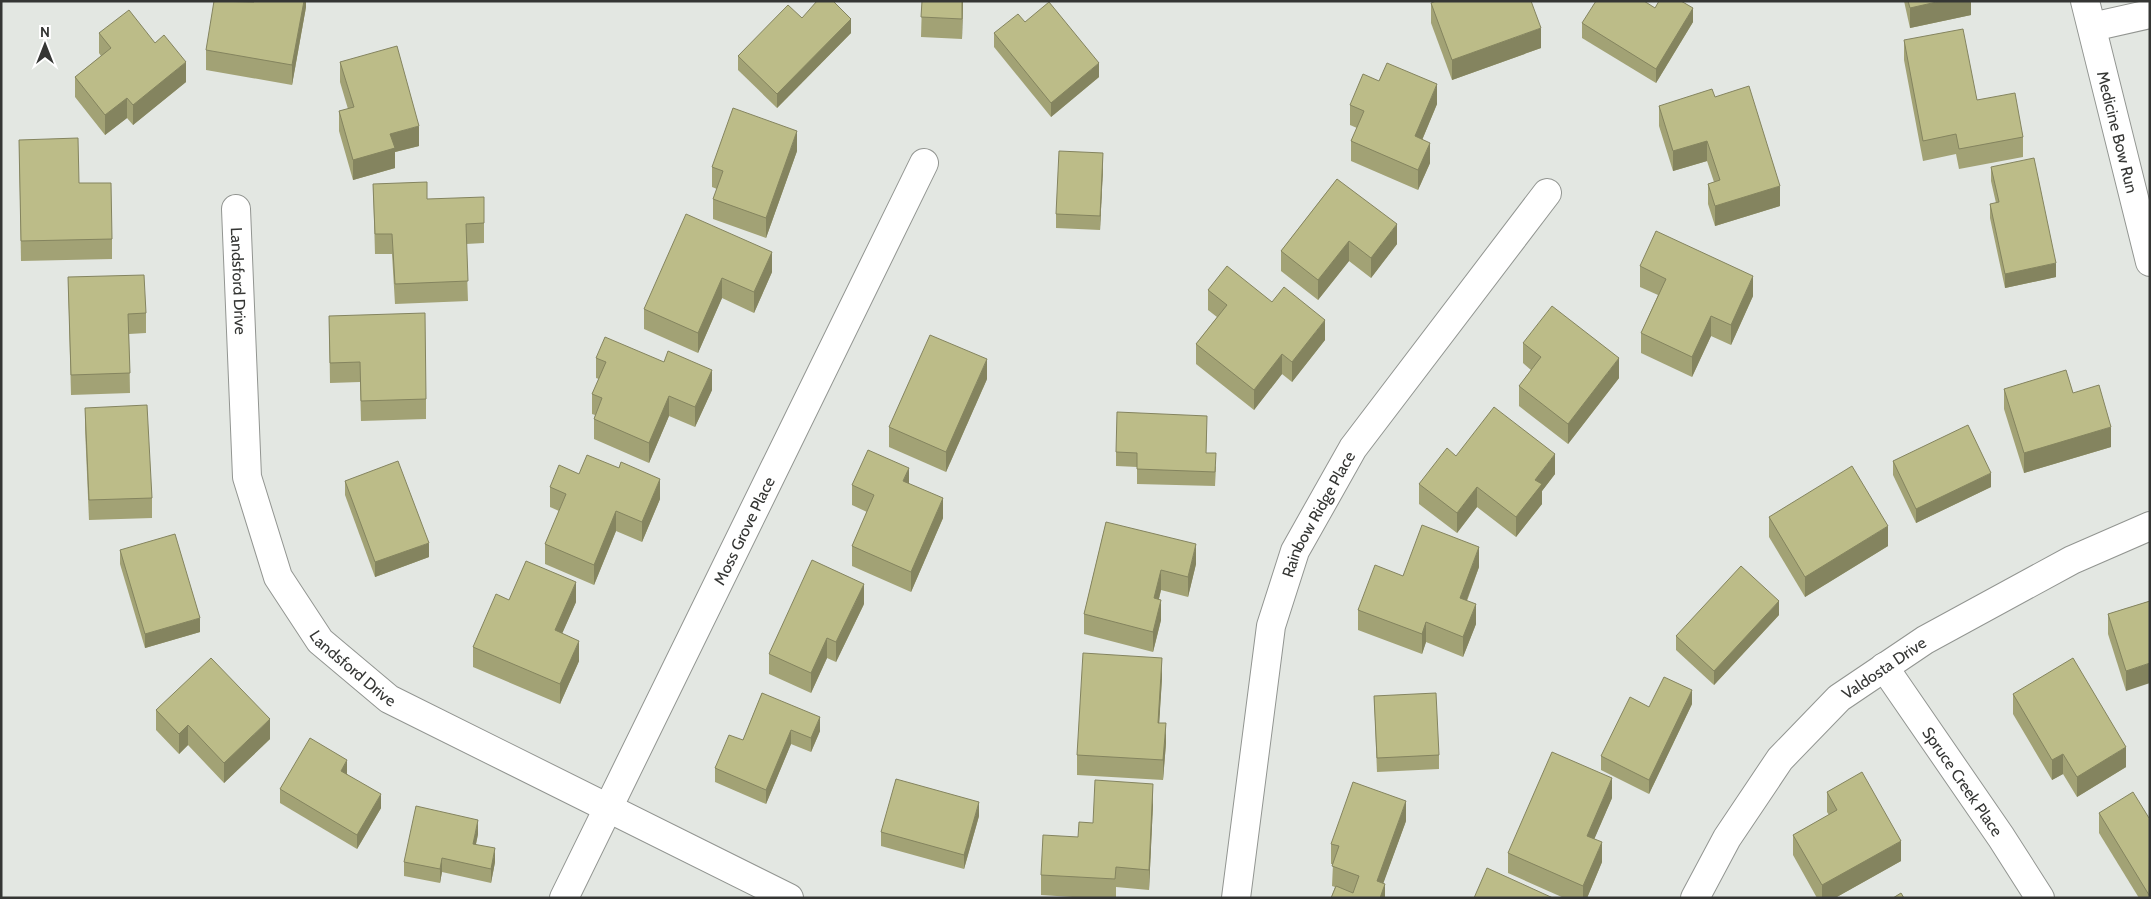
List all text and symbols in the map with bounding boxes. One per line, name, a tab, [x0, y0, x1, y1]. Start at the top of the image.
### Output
north arrow	[20, 20, 70, 70]
text: N	[40, 23, 50, 41]
street label: Medicine Bow Run	[2093, 69, 2141, 195]
street label: Landsford Drive	[227, 227, 250, 335]
street label: Rainbow Ridge Place	[1278, 448, 1359, 580]
street label: Moss Grove Place	[710, 474, 779, 588]
street label: Landsford Drive	[306, 627, 398, 711]
street label: Valdosta Drive	[1838, 633, 1930, 703]
street label: Spruce Creek Place	[1918, 724, 2007, 840]

